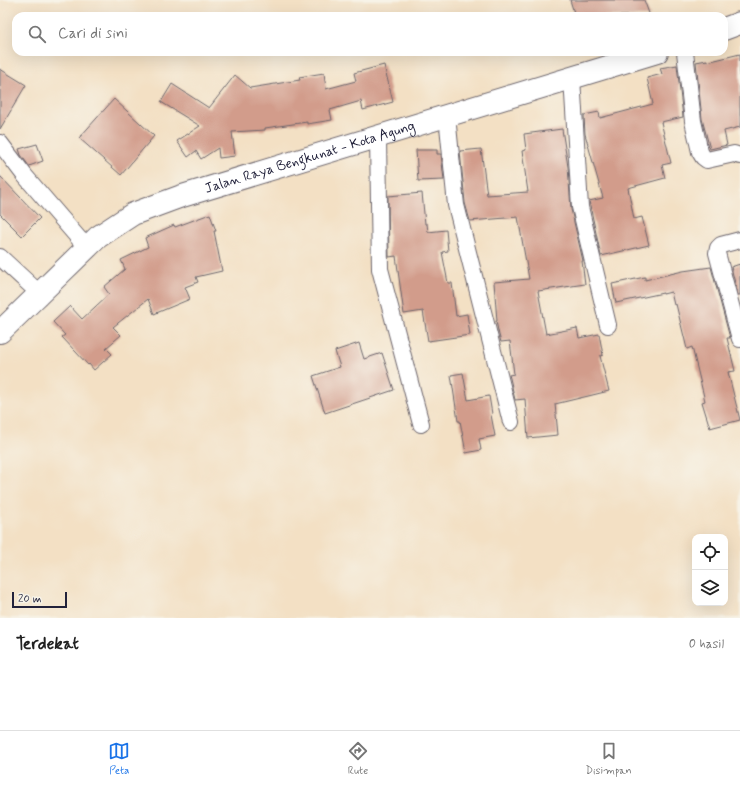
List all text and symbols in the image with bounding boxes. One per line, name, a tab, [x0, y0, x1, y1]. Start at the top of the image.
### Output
search box	[12, 12, 728, 56]
icon: search	[26, 23, 48, 45]
text: Cari di sini	[58, 24, 128, 44]
street label: Jalan Raya Bengkunat - Kota Agung	[202, 117, 417, 198]
map controls	[692, 534, 728, 606]
button: locate	[692, 534, 728, 570]
button: layers	[692, 570, 728, 606]
scale bar	[12, 590, 67, 609]
text: 20 m	[18, 592, 41, 606]
text: Terdekat	[16, 633, 79, 655]
text: 0 hasil	[689, 636, 724, 653]
tab: Peta	[108, 740, 130, 778]
tab: Rute	[347, 740, 369, 778]
tab: Disimpan	[585, 740, 632, 778]

